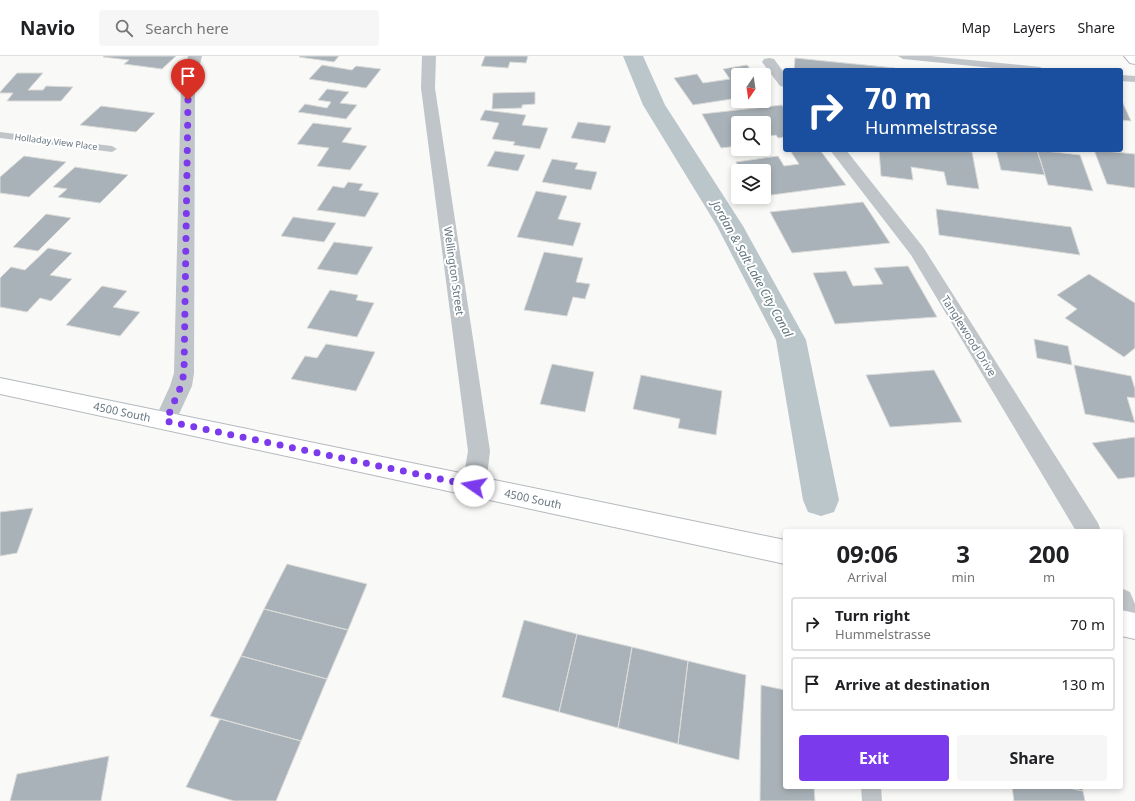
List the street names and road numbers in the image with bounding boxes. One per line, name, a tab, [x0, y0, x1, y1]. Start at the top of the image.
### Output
street label: Holladay View Place	[14, 130, 98, 153]
street label: Wellington Street	[441, 226, 468, 316]
street label: Tanglewood Drive	[939, 293, 1000, 379]
street label: 4500 South	[92, 398, 152, 425]
street label: 4500 South	[503, 485, 563, 512]

